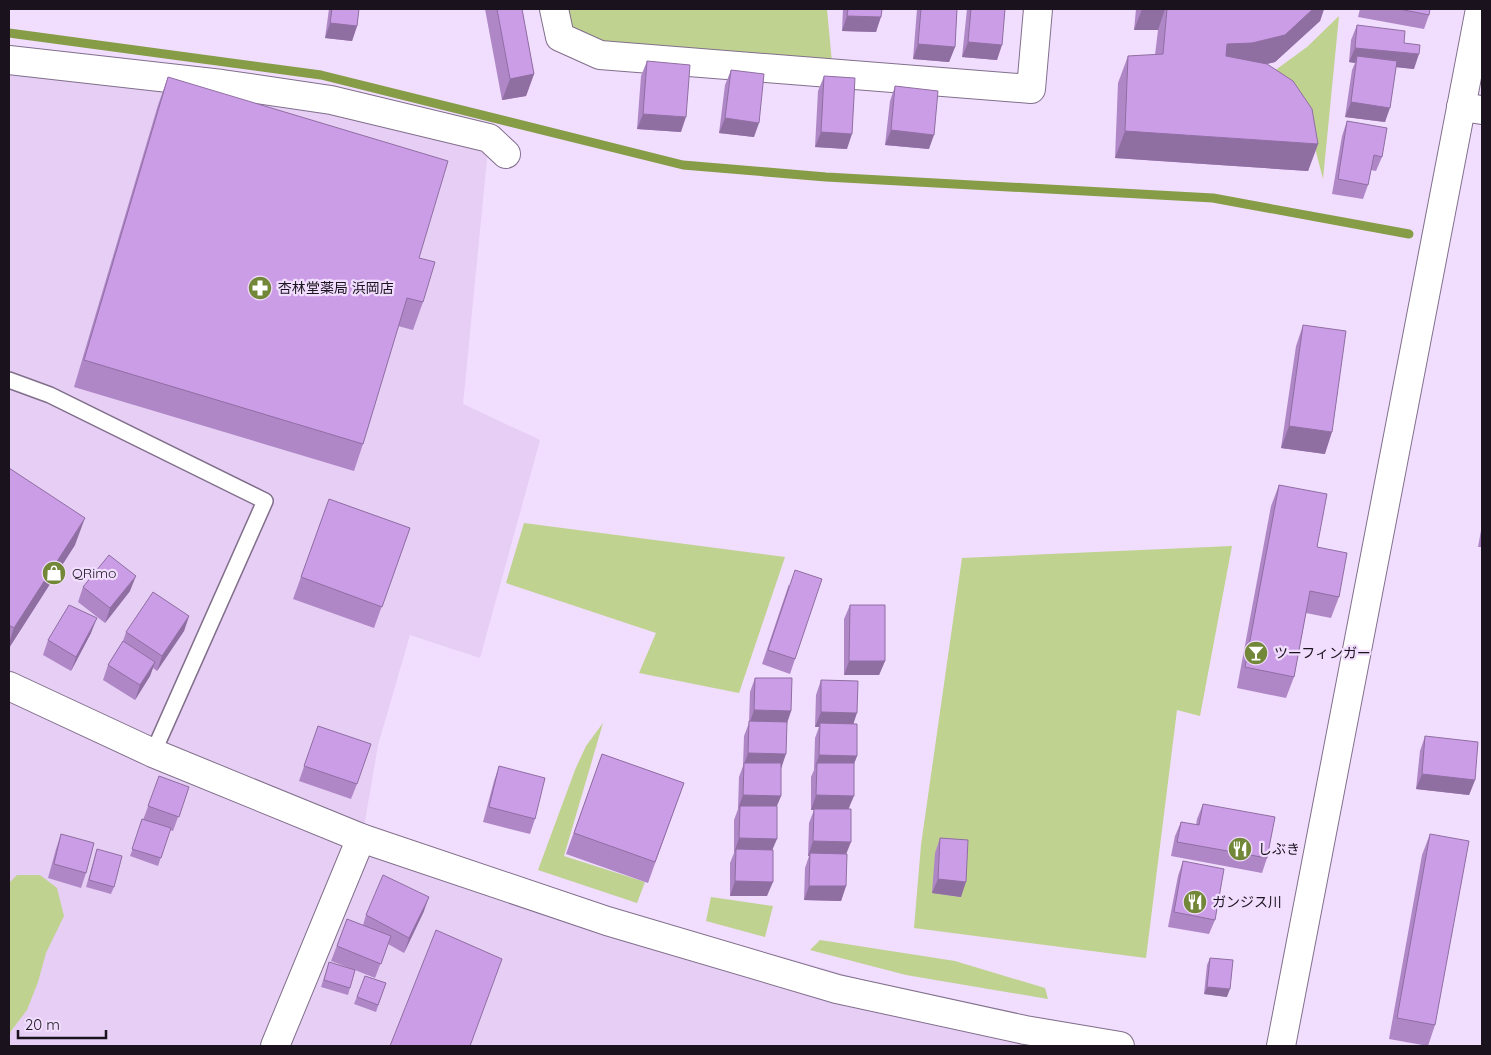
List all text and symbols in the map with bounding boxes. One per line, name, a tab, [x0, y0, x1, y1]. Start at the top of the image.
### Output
pharmacy icon: 杏林堂薬局 浜岡店	[247, 275, 273, 301]
place label: 杏林堂薬局 浜岡店	[278, 279, 394, 297]
shop icon: QRimo	[41, 560, 67, 586]
place label: QRimo	[72, 564, 116, 582]
bar icon: ツーフィンガー	[1243, 640, 1269, 666]
place label: ツーフィンガー	[1274, 644, 1371, 662]
restaurant icon: しぶき	[1227, 836, 1253, 862]
place label: しぶき	[1258, 840, 1300, 858]
restaurant icon: ガンジス川	[1182, 889, 1208, 915]
place label: ガンジス川	[1212, 893, 1282, 911]
scale bar	[18, 1008, 105, 1040]
text: 20 m	[25, 1015, 60, 1034]

